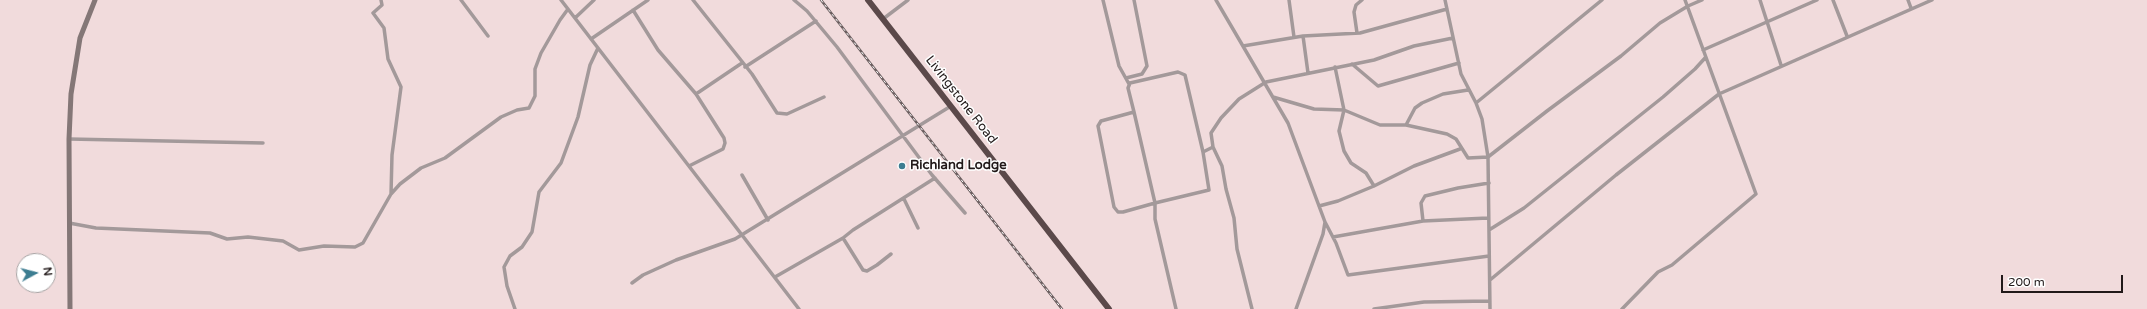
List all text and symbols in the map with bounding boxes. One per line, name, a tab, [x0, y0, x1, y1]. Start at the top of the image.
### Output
street label: Livingstone Road	[922, 53, 1000, 147]
place label: Richland Lodge	[910, 158, 1007, 174]
marker: Richland Lodge	[897, 161, 907, 171]
north arrow	[16, 253, 56, 293]
text: N	[40, 266, 54, 277]
scale bar	[2003, 267, 2125, 293]
text: 200 m	[2008, 275, 2045, 289]

